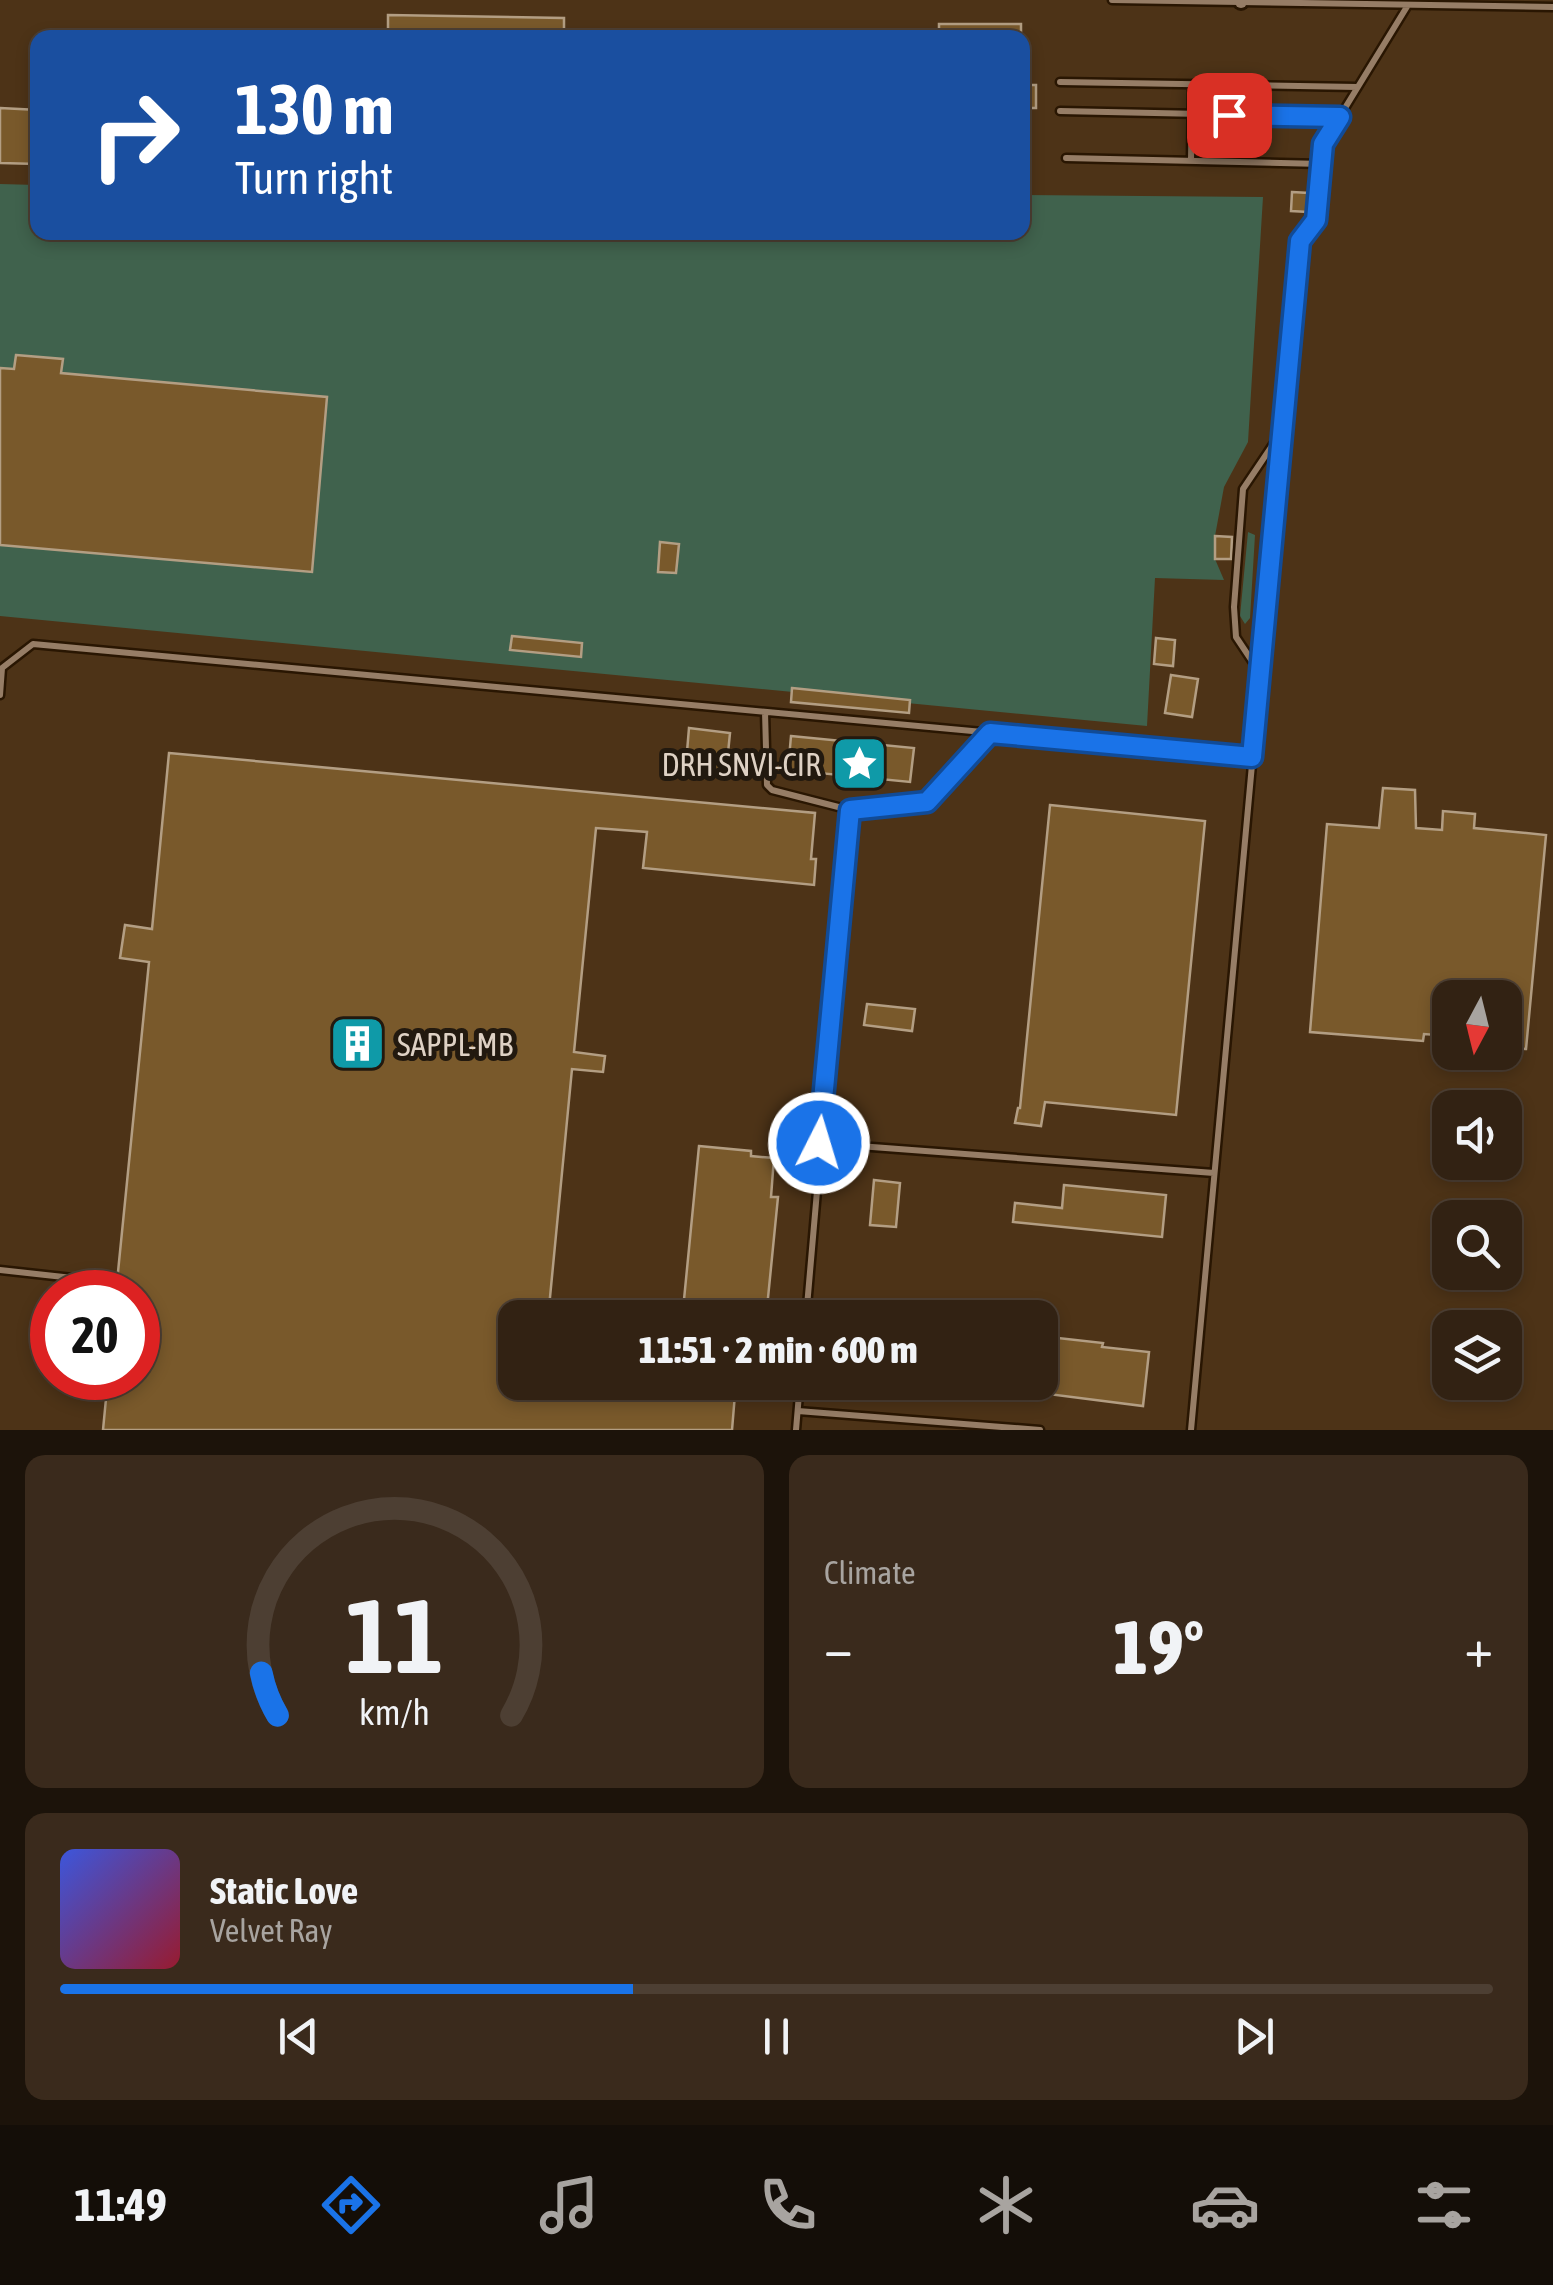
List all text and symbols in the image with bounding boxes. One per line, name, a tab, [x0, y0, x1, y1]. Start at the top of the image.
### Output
text: 130 m	[235, 69, 394, 149]
icon: right	[70, 70, 200, 200]
pin	[1187, 73, 1272, 158]
icon: arrive	[1202, 88, 1257, 143]
text: Turn right	[235, 152, 393, 204]
place icon: DRH SNVI-CIR	[830, 734, 890, 794]
place label: DRH SNVI-CIR	[661, 746, 821, 783]
north arrow	[1432, 980, 1522, 1070]
map controls	[1432, 980, 1522, 1400]
building icon: SAPPL-MB	[328, 1014, 388, 1074]
place label: SAPPL-MB	[397, 1026, 513, 1063]
button: sound	[1432, 1090, 1522, 1180]
position arrow	[767, 1091, 871, 1195]
button: search	[1432, 1200, 1522, 1290]
speed limit sign: 20	[30, 1270, 160, 1400]
button: layers	[1432, 1310, 1522, 1400]
text: 11:51 · 2 min · 600 m	[638, 1328, 918, 1371]
text: Climate	[824, 1554, 916, 1591]
text: 11	[346, 1576, 443, 1695]
text: 19°	[1113, 1604, 1204, 1690]
text: −	[824, 1616, 853, 1679]
text: +	[1464, 1616, 1493, 1679]
text: km/h	[359, 1692, 430, 1733]
text: Static Love	[210, 1869, 358, 1912]
text: Velvet Ray	[210, 1912, 332, 1949]
icon: previous	[271, 2009, 326, 2064]
icon: pause	[749, 2009, 804, 2064]
icon: next	[1227, 2009, 1282, 2064]
icon: directions	[316, 2170, 386, 2240]
icon: music	[534, 2170, 604, 2240]
icon: phone	[753, 2170, 823, 2240]
icon: climate	[971, 2170, 1041, 2240]
icon: car	[1190, 2170, 1260, 2240]
icon: filters	[1409, 2170, 1479, 2240]
text: 11:49	[74, 2179, 167, 2231]

